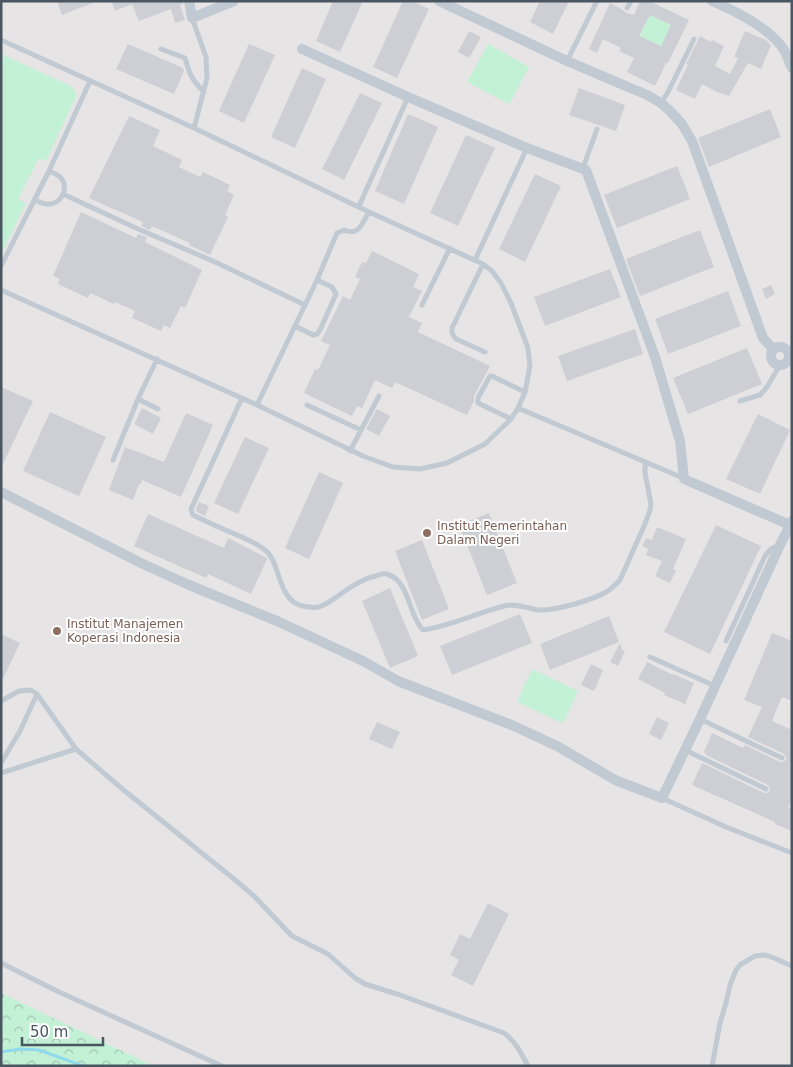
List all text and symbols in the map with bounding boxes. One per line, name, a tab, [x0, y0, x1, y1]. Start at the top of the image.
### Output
place label: Institut Pemerintahan Dalam Negeri	[437, 519, 567, 547]
marker: Institut Pemerintahan Dalam Negeri	[421, 527, 433, 539]
place label: Institut Manajemen Koperasi Indonesia	[67, 617, 183, 645]
marker: Institut Manajemen Koperasi Indonesia	[51, 625, 63, 637]
scale bar	[22, 1014, 104, 1046]
text: 50 m	[30, 1023, 68, 1041]

